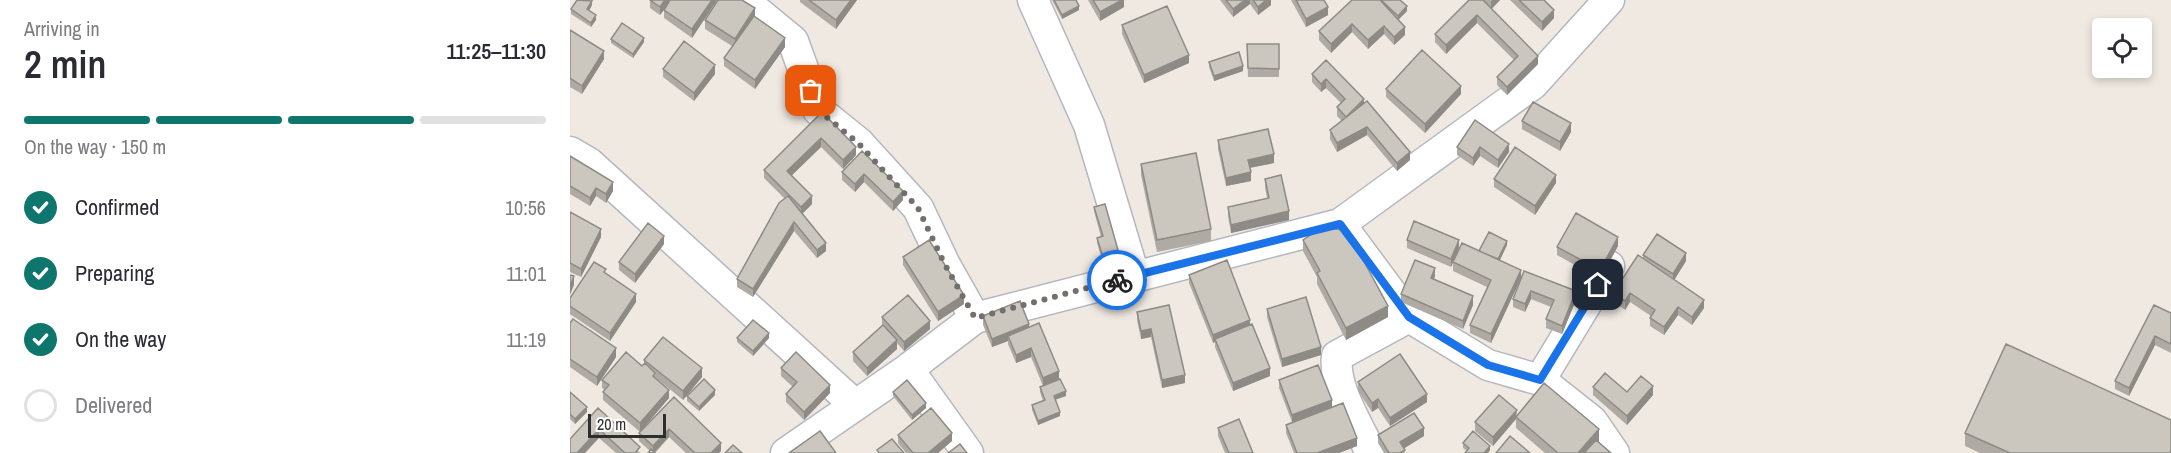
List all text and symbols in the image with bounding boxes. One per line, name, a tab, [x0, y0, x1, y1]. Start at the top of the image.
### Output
text: Arriving in	[24, 15, 100, 42]
map controls	[2092, 18, 2152, 78]
button: locate	[2092, 18, 2152, 78]
text: 11:25–11:30	[447, 36, 546, 66]
text: 2 min	[24, 38, 106, 90]
pin	[785, 65, 836, 116]
icon: bag	[794, 74, 827, 107]
text: On the way · 150 m	[24, 133, 166, 160]
icon: check	[24, 191, 57, 224]
text: Confirmed	[75, 192, 159, 222]
text: 10:56	[505, 194, 546, 221]
courier	[1087, 250, 1147, 310]
icon: check	[24, 257, 57, 290]
text: Preparing	[75, 258, 154, 288]
pin	[1572, 259, 1623, 310]
text: 11:01	[506, 260, 546, 287]
icon: bike	[1101, 264, 1134, 297]
icon: home	[1581, 268, 1614, 301]
icon: check	[24, 323, 57, 356]
text: On the way	[75, 324, 166, 354]
text: 11:19	[506, 326, 546, 353]
text: Delivered	[75, 390, 152, 420]
scale bar	[588, 411, 666, 438]
text: 20 m	[597, 413, 626, 435]

